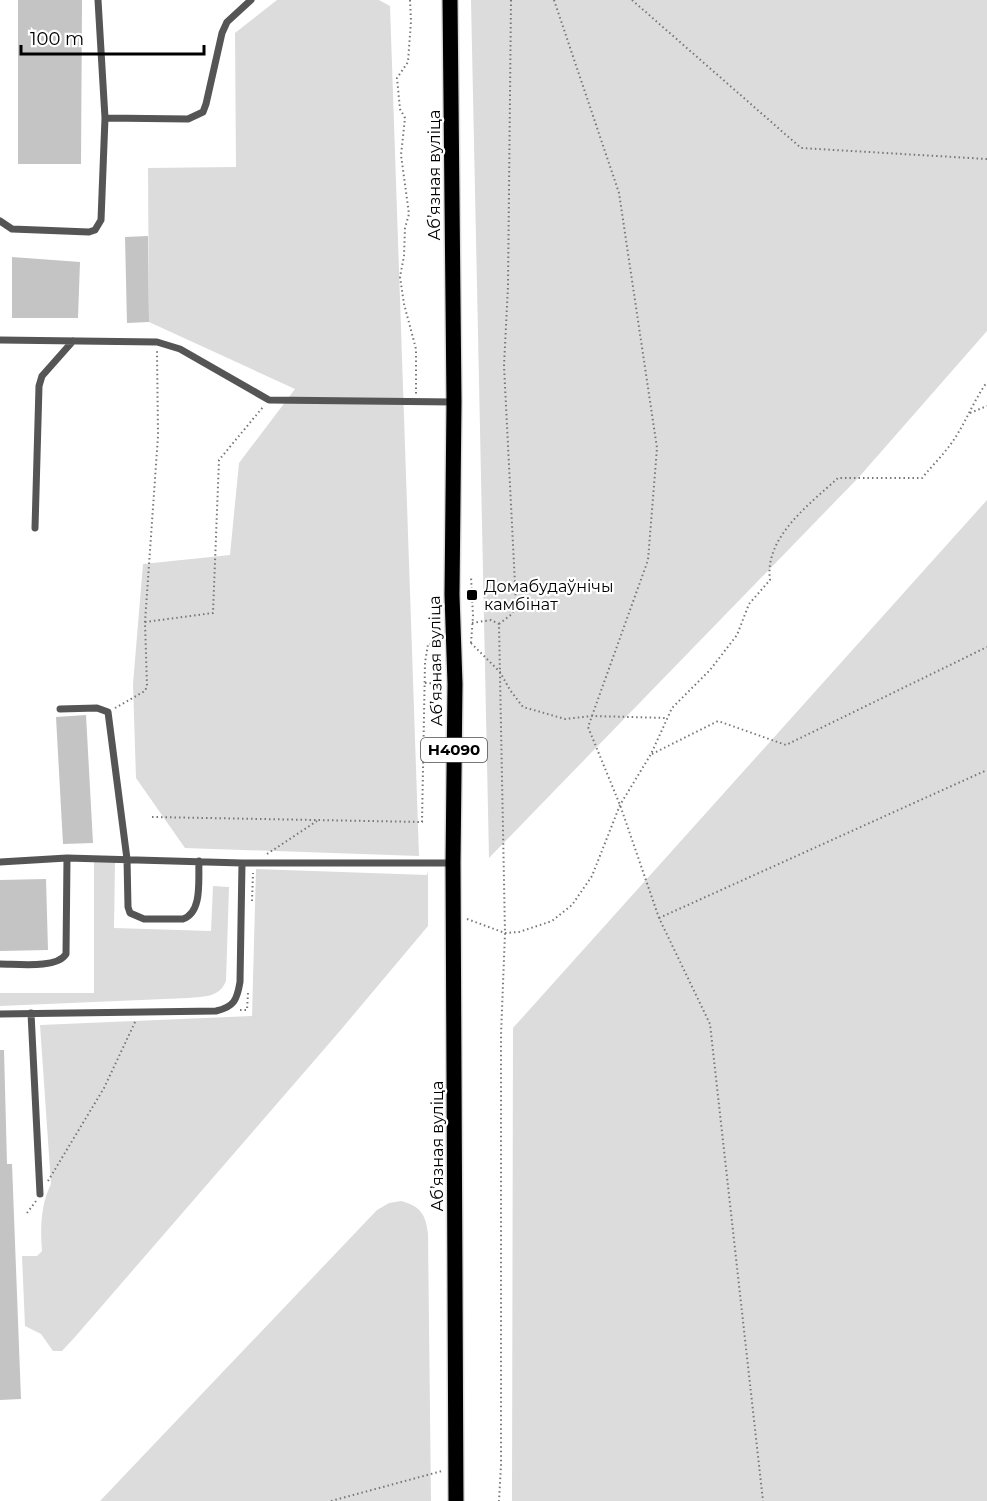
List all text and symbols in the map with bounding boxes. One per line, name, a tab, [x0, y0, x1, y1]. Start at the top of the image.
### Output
scale bar	[21, 18, 204, 56]
text: 100 m	[30, 28, 84, 50]
street label: Абʼязная вуліца	[425, 110, 444, 240]
place label: Домабудаўнічы камбінат	[484, 577, 613, 614]
marker: Домабудаўнічы камбінат	[465, 588, 479, 602]
street label: Абʼязная вуліца	[425, 595, 446, 727]
road number: Н4090	[421, 738, 487, 762]
street label: Абʼязная вуліца	[428, 1081, 447, 1211]

